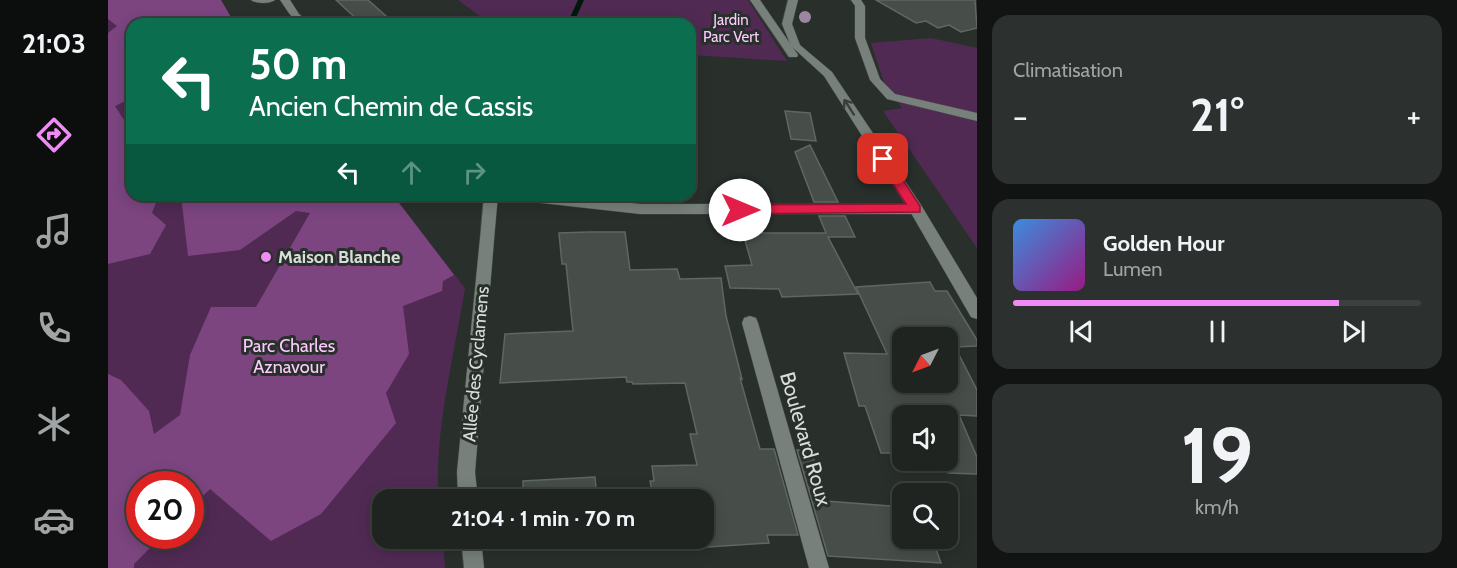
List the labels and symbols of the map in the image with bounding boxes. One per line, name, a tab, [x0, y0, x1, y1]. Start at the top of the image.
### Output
park label: Jardin Parc Vert	[703, 11, 759, 46]
one-way arrow	[843, 99, 855, 116]
pin	[857, 133, 908, 184]
position arrow	[708, 178, 772, 242]
place label: Maison Blanche	[278, 246, 400, 268]
marker: Maison Blanche	[259, 250, 273, 264]
street label: Allée des Cyclamens	[458, 285, 494, 443]
north arrow	[892, 327, 958, 393]
park label: Parc Charles Aznavour	[243, 335, 335, 378]
street label: Boulevard Roux	[775, 369, 837, 509]
speed limit sign: 20	[126, 471, 204, 549]

